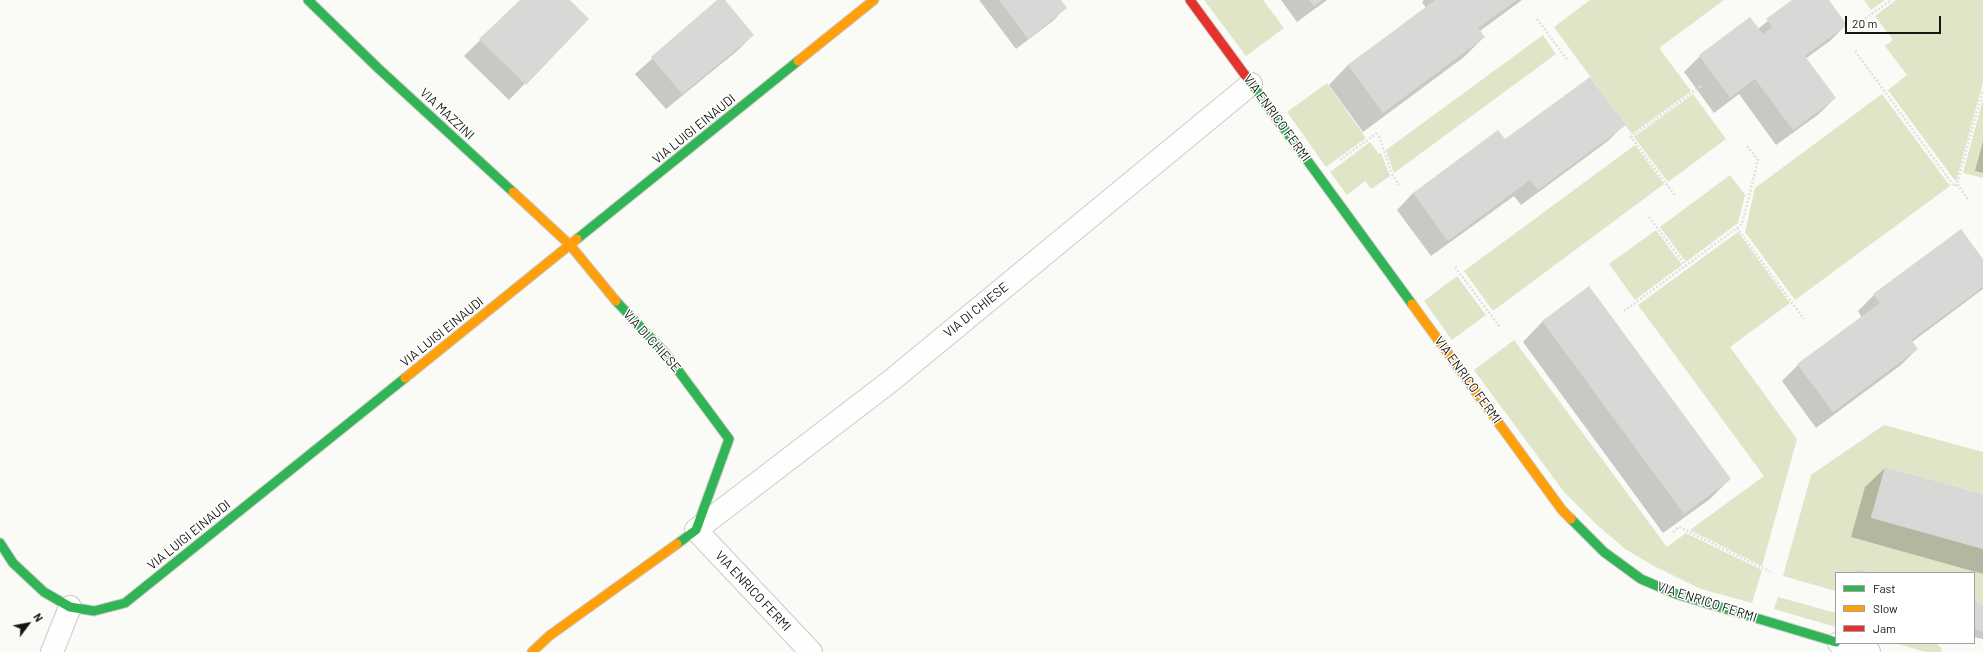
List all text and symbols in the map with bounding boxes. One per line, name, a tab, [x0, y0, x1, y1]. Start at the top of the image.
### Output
scale bar	[1847, 8, 1943, 34]
text: 20 m	[1852, 16, 1878, 30]
street label: VIA ENRICO FERMI	[1240, 71, 1314, 165]
street label: VIA MAZZINI	[417, 85, 477, 143]
street label: VIA LUIGI EINAUDI	[649, 91, 739, 167]
street label: VIA DI CHIESE	[941, 279, 1011, 341]
street label: VIA LUIGI EINAUDI	[397, 294, 487, 370]
street label: VIA DI CHIESE	[620, 307, 684, 375]
street label: VIA ENRICO FERMI	[1431, 333, 1505, 427]
street label: VIA LUIGI EINAUDI	[144, 497, 234, 573]
street label: VIA ENRICO FERMI	[712, 548, 794, 634]
legend	[1835, 572, 1975, 644]
street label: VIA ENRICO FERMI	[1655, 579, 1759, 625]
text: Fast	[1873, 581, 1896, 595]
text: Slow	[1873, 601, 1898, 615]
north arrow	[8, 604, 48, 644]
text: N	[31, 611, 46, 624]
text: Jam	[1873, 621, 1896, 635]

